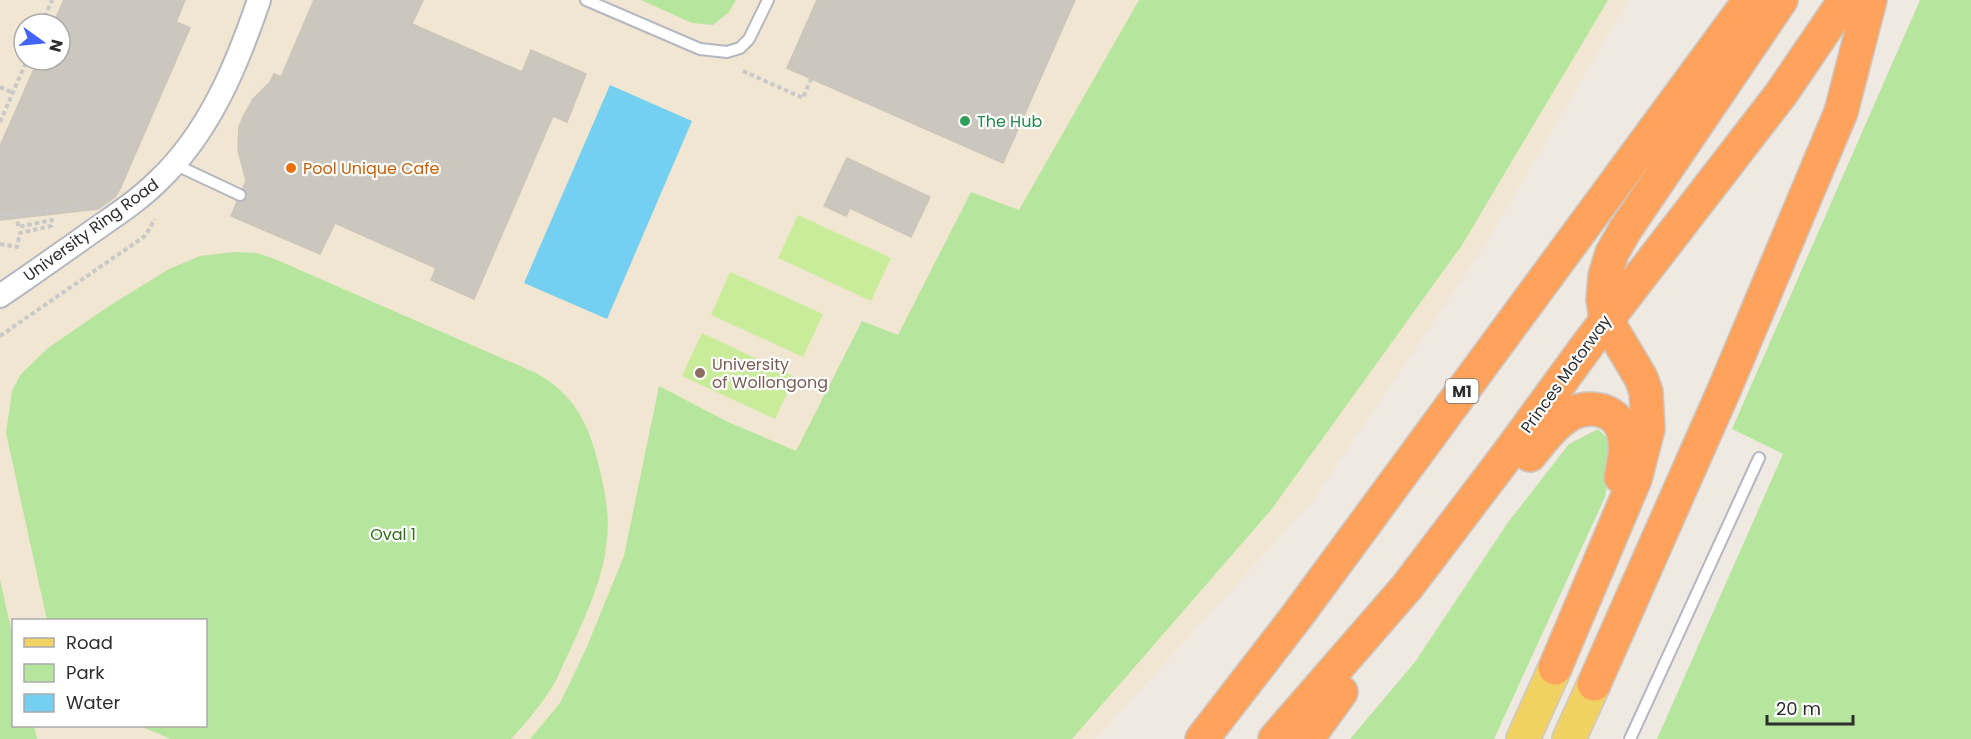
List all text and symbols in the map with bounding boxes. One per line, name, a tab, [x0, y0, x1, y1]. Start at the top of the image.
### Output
north arrow	[12, 12, 72, 72]
text: N	[43, 37, 69, 55]
place label: The Hub	[977, 110, 1042, 133]
marker: The Hub	[958, 114, 972, 128]
place label: Pool Unique Cafe	[303, 157, 440, 180]
marker: Pool Unique Cafe	[284, 161, 298, 175]
street label: University Ring Road	[19, 173, 163, 287]
street label: Princes Motorway	[1515, 310, 1617, 438]
place label: University of Wollongong	[712, 353, 828, 394]
marker: University of Wollongong	[693, 366, 707, 380]
road number: M1	[1446, 379, 1478, 403]
park label: Oval 1	[370, 523, 416, 546]
legend	[12, 619, 207, 727]
text: Road	[66, 630, 113, 655]
text: Park	[66, 660, 105, 685]
scale bar	[1767, 688, 1852, 726]
text: Water	[66, 690, 120, 715]
text: 20 m	[1776, 696, 1821, 721]

